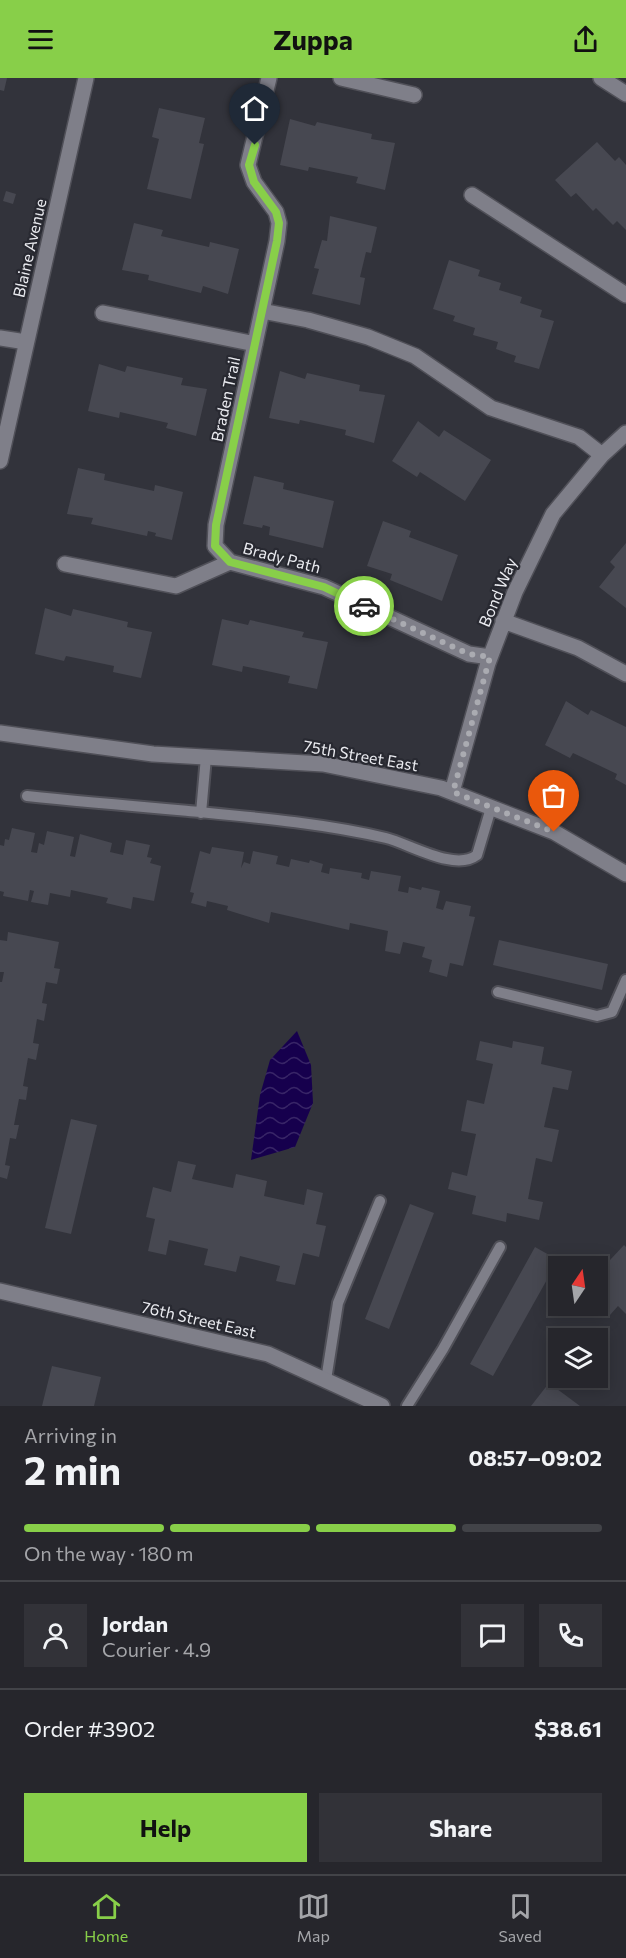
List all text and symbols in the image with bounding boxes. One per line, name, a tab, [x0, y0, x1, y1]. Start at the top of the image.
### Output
icon: menu	[24, 23, 57, 56]
text: Zuppa	[273, 23, 353, 56]
icon: share	[569, 23, 602, 56]
pin	[229, 83, 280, 145]
icon: home	[238, 92, 271, 125]
street label: Blaine Avenue	[8, 197, 50, 299]
street label: Braden Trail	[207, 355, 243, 443]
street label: Brady Path	[241, 538, 323, 576]
street label: Bond Way	[474, 555, 520, 629]
courier	[334, 576, 394, 636]
icon: car	[348, 590, 381, 623]
street label: 75th Street East	[302, 736, 420, 775]
pin	[528, 770, 579, 832]
icon: bag	[537, 779, 570, 812]
north arrow	[548, 1256, 608, 1316]
map controls	[548, 1256, 608, 1388]
street label: 76th Street East	[140, 1297, 258, 1341]
button: layers	[548, 1328, 608, 1388]
text: Arriving in	[24, 1423, 117, 1447]
text: 08:57–09:02	[469, 1444, 602, 1471]
text: 2 min	[24, 1445, 121, 1493]
text: On the way · 180 m	[24, 1541, 193, 1565]
button: person	[24, 1604, 87, 1667]
button: chat	[461, 1604, 524, 1667]
button: phone	[539, 1604, 602, 1667]
text: Jordan	[102, 1610, 168, 1637]
text: Courier · 4.9	[102, 1637, 211, 1661]
text: Order #3902	[24, 1715, 155, 1742]
text: $38.61	[534, 1715, 602, 1742]
button: Help	[24, 1793, 307, 1862]
button: Share	[319, 1793, 602, 1862]
tab: Home	[84, 1890, 128, 1945]
tab: Map	[297, 1890, 330, 1945]
tab: Saved	[498, 1890, 542, 1945]

